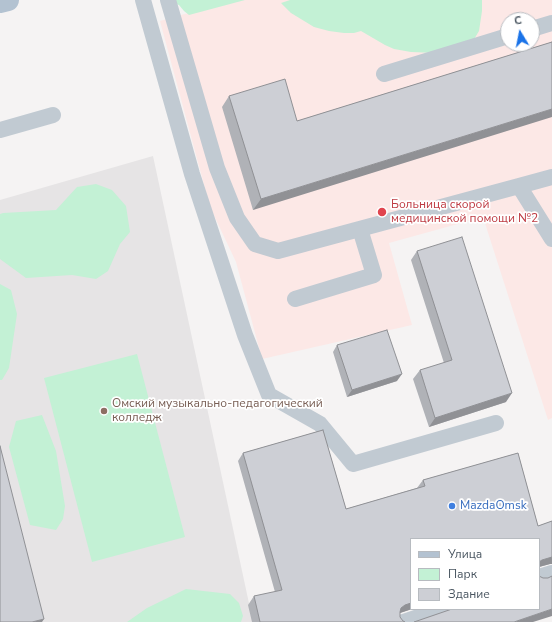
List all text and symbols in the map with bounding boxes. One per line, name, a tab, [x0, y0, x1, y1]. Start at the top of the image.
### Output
north arrow	[500, 12, 540, 52]
text: С	[513, 13, 523, 29]
place label: Больница скорой медицинской помощи №2	[391, 198, 538, 226]
marker: Больница скорой медицинской помощи №2	[376, 206, 388, 218]
place label: Омский музыкально-педагогический колледж	[112, 397, 323, 425]
marker: Омский музыкально-педагогический колледж	[99, 406, 109, 416]
place label: MazdaOmsk	[460, 499, 527, 513]
marker: MazdaOmsk	[447, 501, 457, 511]
legend	[410, 538, 540, 610]
text: Улица	[448, 546, 482, 562]
text: Парк	[448, 566, 477, 582]
text: Здание	[448, 586, 490, 602]

